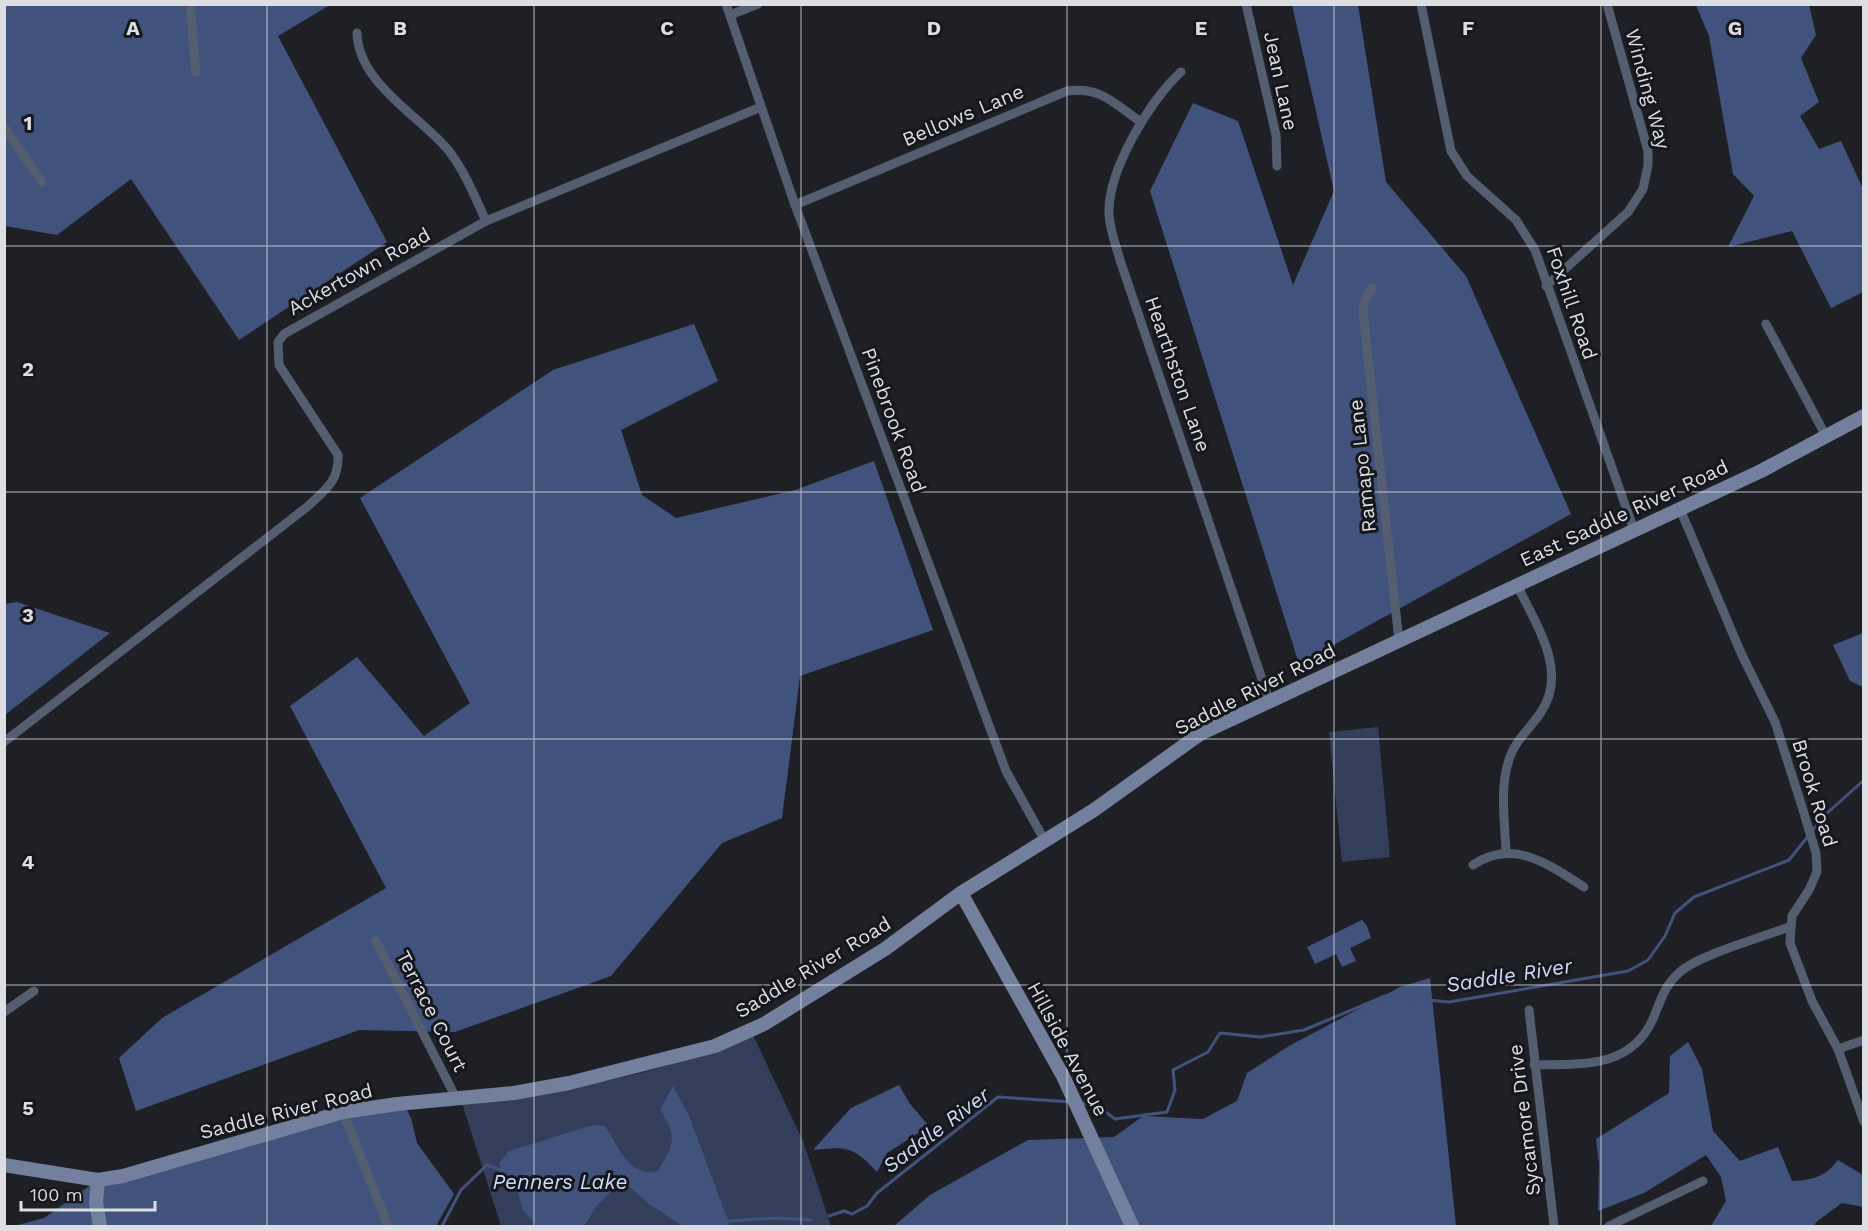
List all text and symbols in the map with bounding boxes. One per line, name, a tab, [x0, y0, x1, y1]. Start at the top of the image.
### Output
text: A	[126, 16, 140, 40]
text: B	[393, 16, 407, 40]
text: C	[660, 16, 674, 40]
text: D	[927, 16, 941, 40]
text: E	[1195, 16, 1207, 40]
text: F	[1462, 16, 1474, 40]
text: G	[1728, 16, 1742, 40]
street label: Winding Way	[1620, 26, 1676, 152]
street label: Jean Lane	[1259, 29, 1303, 133]
street label: Bellows Lane	[899, 79, 1027, 151]
text: 1	[24, 111, 32, 135]
street label: Ackertown Road	[284, 222, 434, 320]
street label: Foxhill Road	[1541, 243, 1603, 363]
street label: Hearthston Lane	[1140, 293, 1216, 455]
street label: Pinebrook Road	[857, 344, 931, 496]
text: 2	[22, 357, 34, 381]
street label: Ramapo Lane	[1343, 398, 1381, 534]
street label: East Saddle River Road	[1516, 454, 1732, 572]
text: 3	[22, 603, 34, 627]
street label: Saddle River Road	[1171, 638, 1339, 740]
street label: Brook Road	[1787, 736, 1843, 850]
text: 4	[22, 850, 35, 874]
street label: Saddle River Road	[731, 911, 895, 1023]
street label: Terrace Court	[391, 947, 473, 1076]
water label: Saddle River	[1444, 953, 1575, 997]
street label: Hillside Avenue	[1022, 978, 1114, 1120]
street label: Sycamore Drive	[1503, 1043, 1545, 1197]
street label: Saddle River Road	[197, 1078, 375, 1144]
water label: Saddle River	[878, 1081, 995, 1178]
text: 5	[22, 1096, 34, 1120]
water label: Penners Lake	[492, 1169, 628, 1194]
scale bar	[21, 1174, 154, 1212]
text: 100 m	[30, 1184, 83, 1205]

